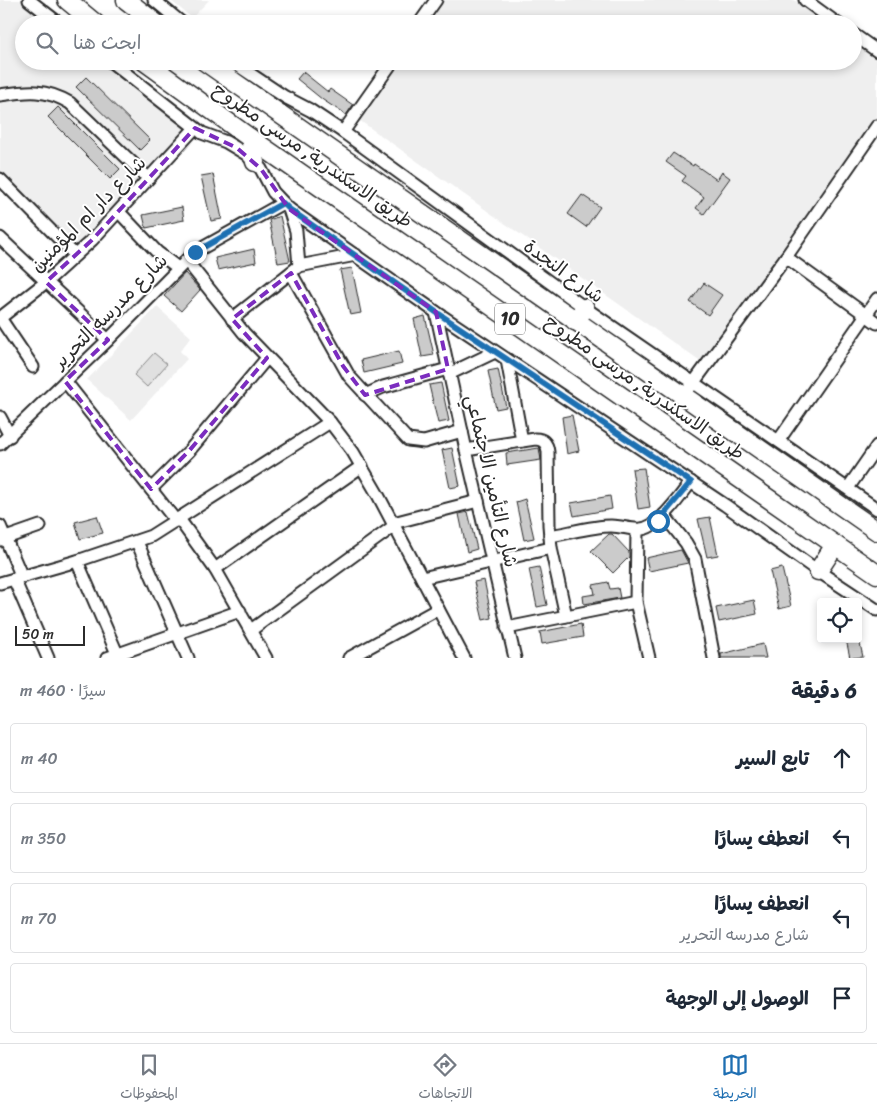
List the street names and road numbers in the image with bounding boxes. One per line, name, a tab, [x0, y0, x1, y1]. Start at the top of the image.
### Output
street label: طريق الاسكندرية, مرسى مطروح	[206, 73, 420, 237]
street label: شارع دار ام المؤمنين	[22, 148, 154, 280]
street label: شارع النجدة	[516, 230, 612, 312]
street label: شارع مدرسه التحرير	[43, 245, 176, 378]
road number: 10	[495, 304, 525, 334]
street label: طريق الاسكندرية, مرسى مطروح	[538, 305, 752, 469]
street label: شارع التأمين الاجتماعي	[456, 391, 528, 571]

